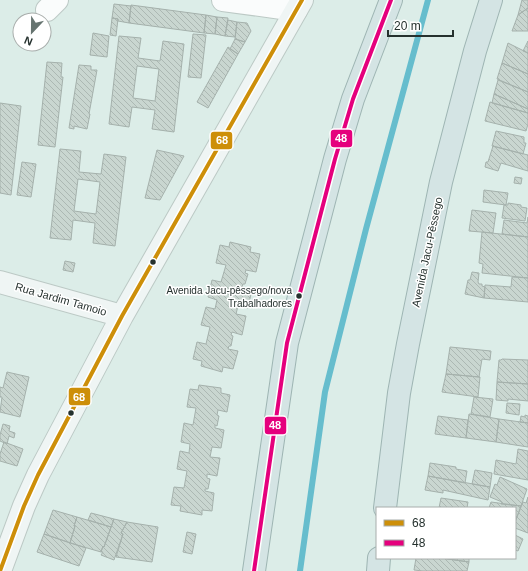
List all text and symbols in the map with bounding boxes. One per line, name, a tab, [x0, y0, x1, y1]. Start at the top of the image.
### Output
north arrow	[12, 12, 52, 52]
scale bar	[388, 12, 453, 38]
text: 20 m	[394, 19, 421, 33]
text: N	[22, 34, 34, 48]
line badge: 48	[330, 129, 353, 148]
line badge: 68	[210, 131, 233, 150]
text: 48	[335, 132, 347, 144]
text: 68	[216, 134, 228, 146]
street label: Avenida Jacu-Pêssego	[409, 196, 445, 308]
unlabelled marker	[148, 257, 158, 267]
street label: Rua Jardim Tamoio	[14, 280, 108, 318]
place label: Avenida Jacu-pêssego/nova Trabalhadores	[167, 285, 292, 309]
marker: Avenida Jacu-pêssego/nova Trabalhadores	[294, 291, 304, 301]
line badge: 68	[68, 387, 91, 406]
text: 68	[73, 391, 85, 403]
unlabelled marker	[66, 408, 76, 418]
line badge: 48	[264, 416, 287, 435]
text: 48	[269, 419, 281, 431]
legend	[376, 507, 516, 559]
text: 68	[412, 516, 426, 530]
text: 48	[412, 536, 426, 550]

